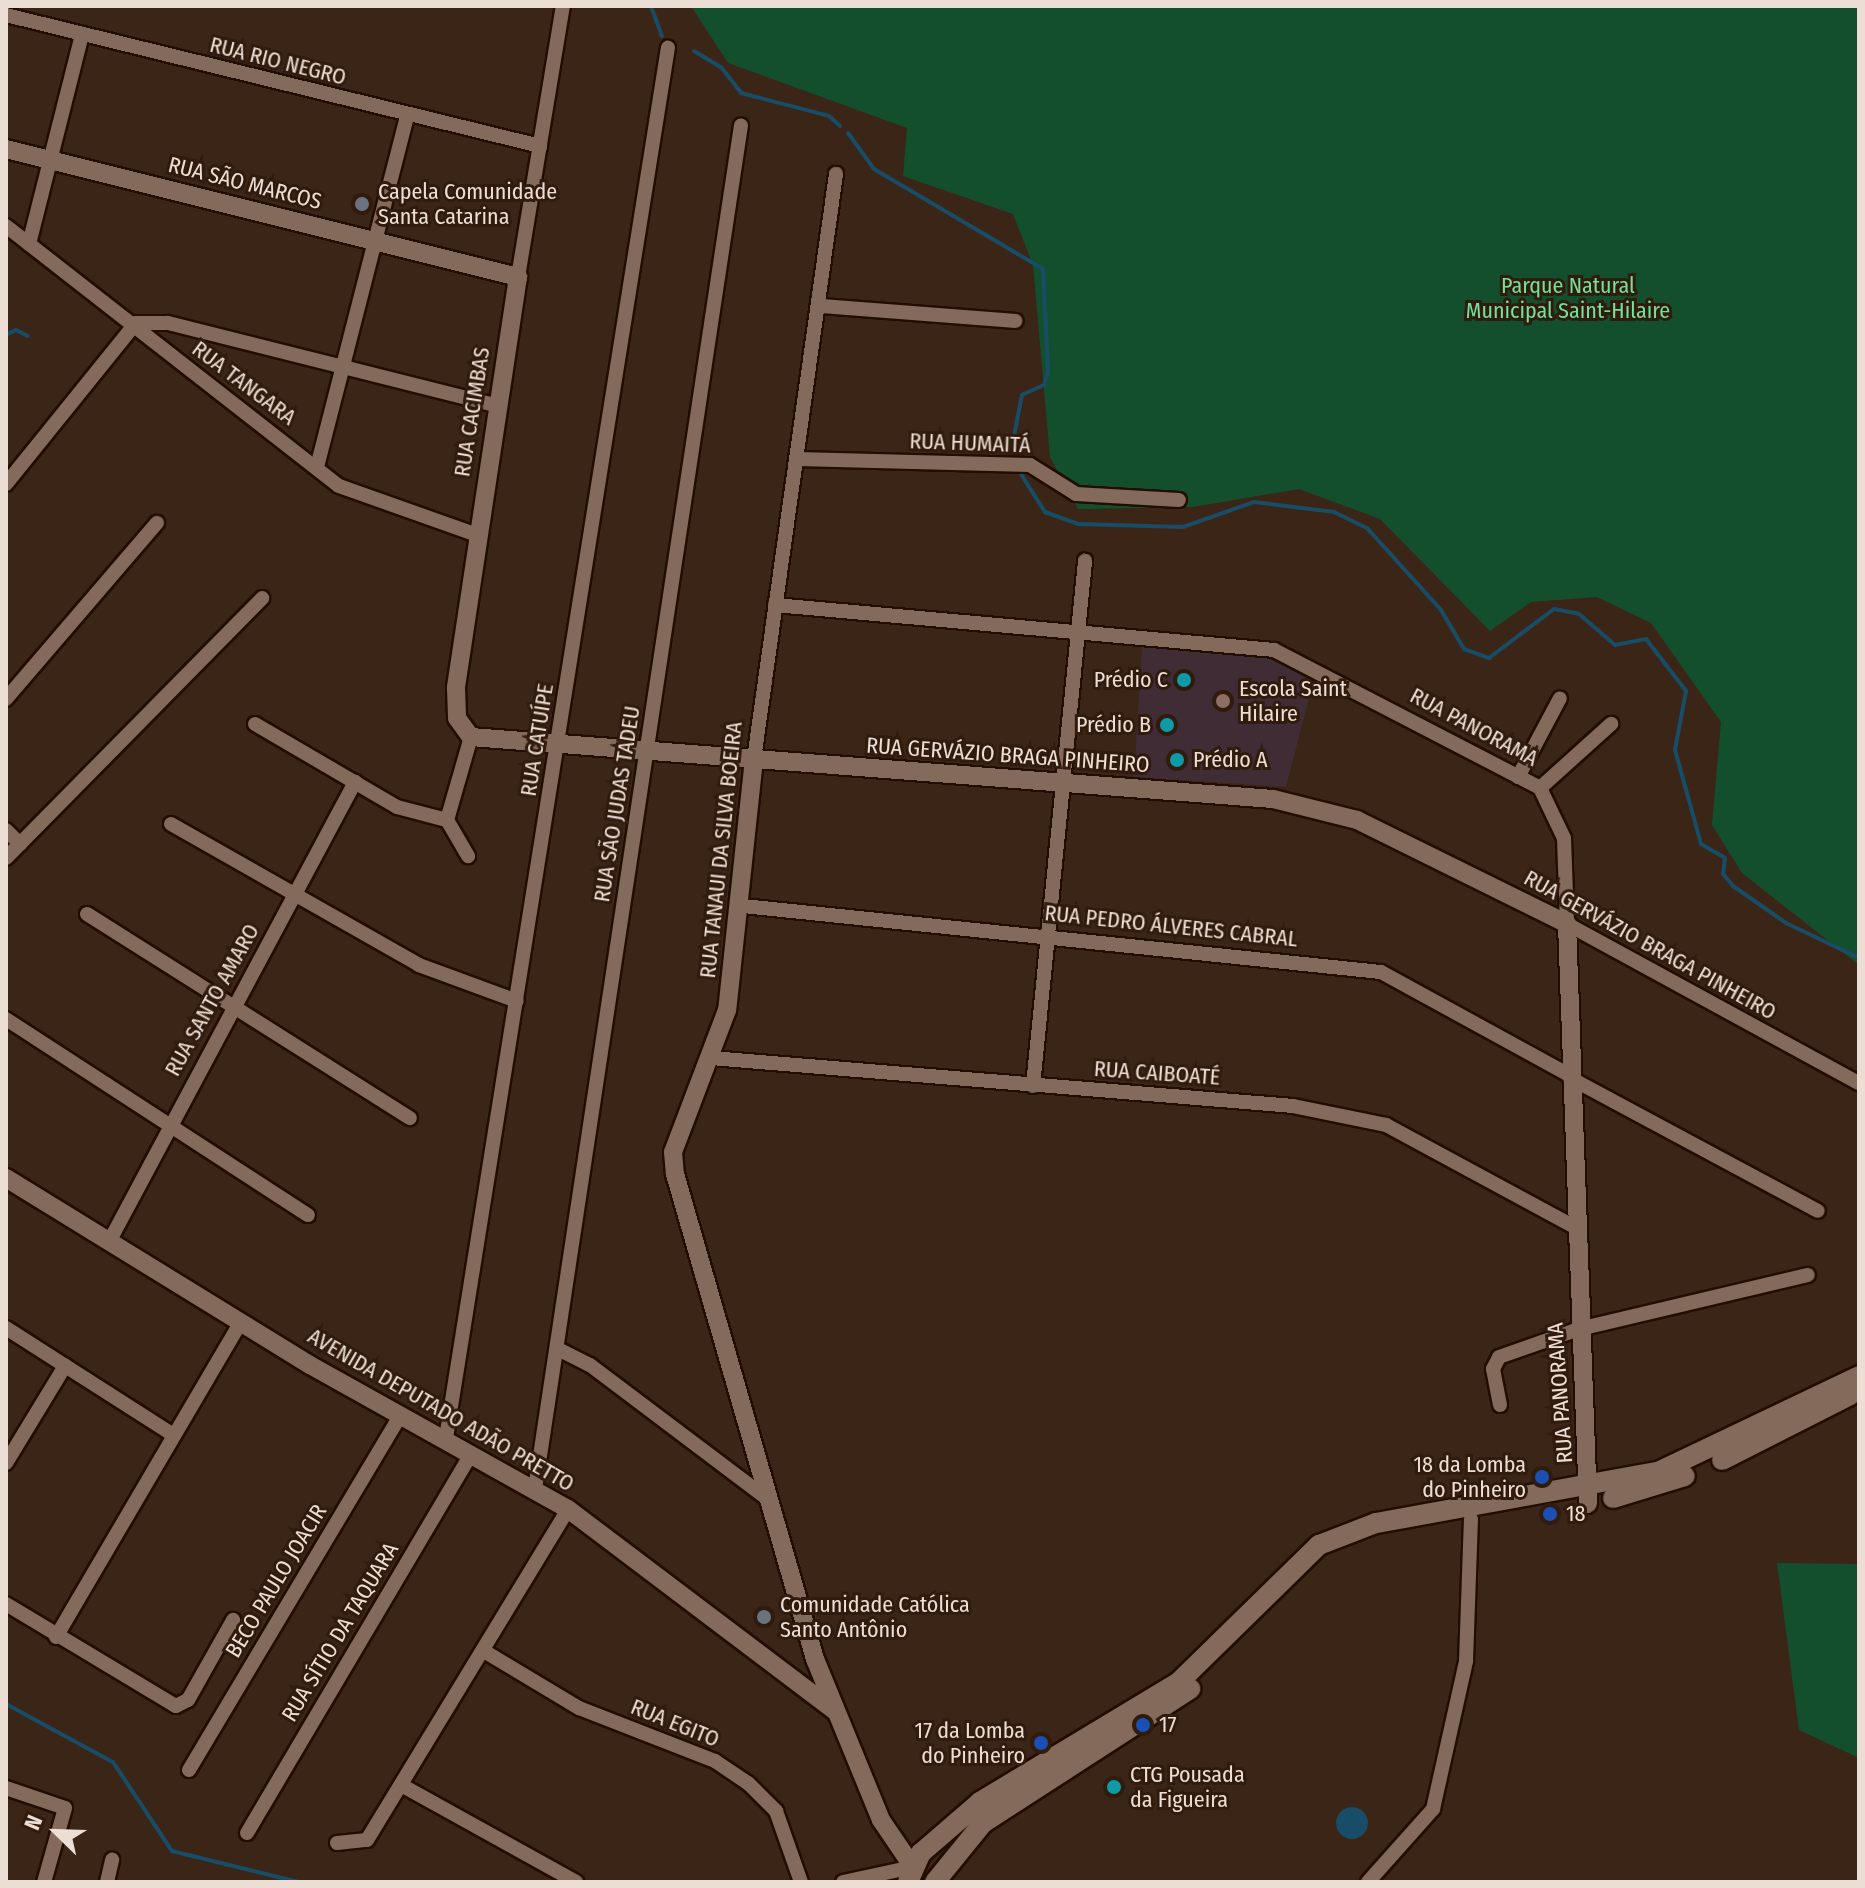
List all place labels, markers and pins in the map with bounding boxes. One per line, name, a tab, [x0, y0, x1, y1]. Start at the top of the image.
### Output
place label: Capela Comunidade Santa Catarina	[378, 178, 557, 230]
marker: Capela Comunidade Santa Catarina	[353, 195, 371, 213]
place label: Prédio C	[1094, 667, 1168, 693]
marker: Prédio C	[1175, 671, 1193, 689]
place label: Escola Saint Hilaire	[1239, 675, 1347, 726]
marker: Escola Saint Hilaire	[1214, 692, 1232, 710]
place label: Prédio B	[1076, 712, 1151, 738]
marker: Prédio B	[1158, 716, 1176, 734]
place label: Prédio A	[1193, 747, 1268, 773]
marker: Prédio A	[1168, 751, 1186, 769]
place label: 18 da Lomba do Pinheiro	[1413, 1451, 1526, 1502]
marker: 18 da Lomba do Pinheiro	[1533, 1468, 1551, 1486]
place label: 18	[1566, 1501, 1586, 1527]
marker: 18	[1541, 1505, 1559, 1523]
place label: Comunidade Católica Santo Antônio	[780, 1591, 970, 1642]
marker: Comunidade Católica Santo Antônio	[755, 1608, 773, 1626]
place label: 17	[1159, 1712, 1176, 1738]
marker: 17	[1134, 1716, 1152, 1734]
place label: 17 da Lomba do Pinheiro	[915, 1717, 1025, 1768]
marker: 17 da Lomba do Pinheiro	[1032, 1734, 1050, 1752]
place label: CTG Pousada da Figueira	[1130, 1761, 1245, 1812]
marker: CTG Pousada da Figueira	[1105, 1778, 1123, 1796]

